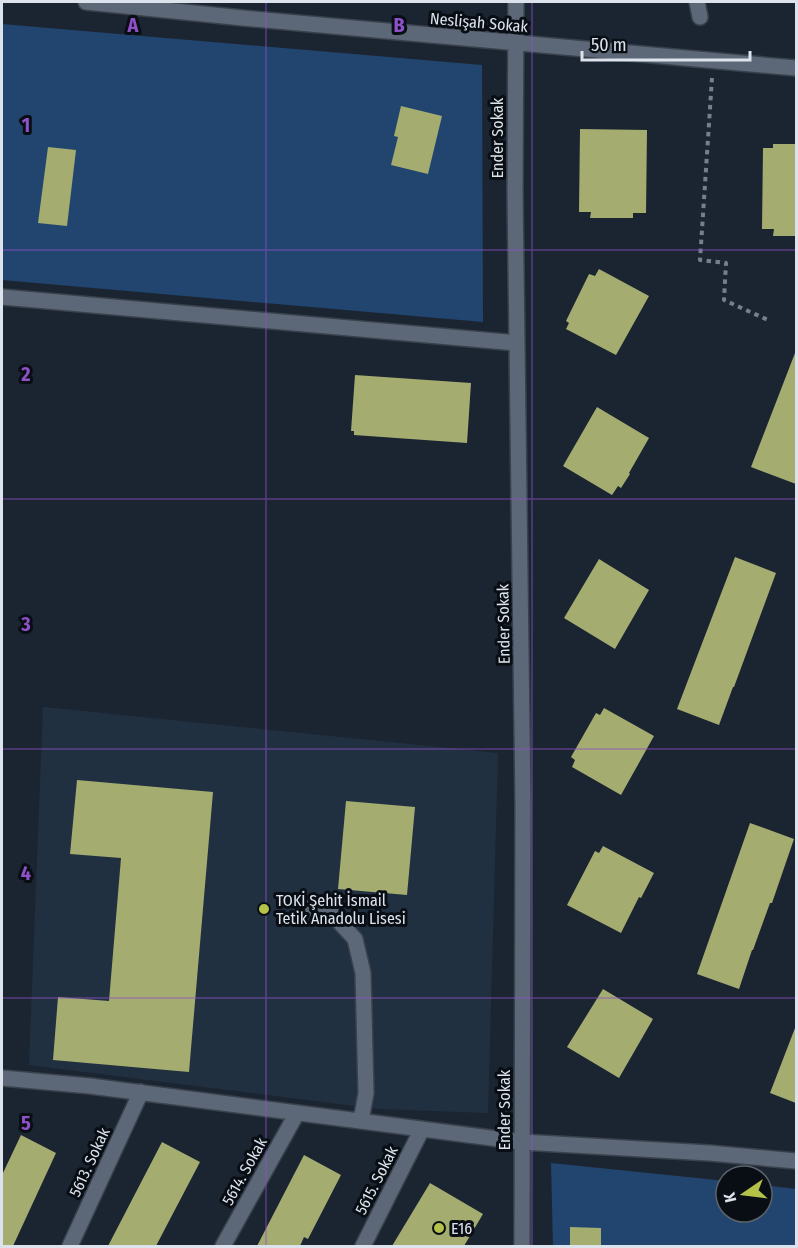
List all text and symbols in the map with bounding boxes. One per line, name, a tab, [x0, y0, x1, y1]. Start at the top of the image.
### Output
street label: Neslişah Sokak	[429, 9, 529, 36]
text: A	[127, 13, 140, 37]
text: B	[393, 13, 405, 37]
scale bar	[582, 24, 750, 62]
text: 50 m	[591, 34, 627, 56]
street label: Ender Sokak	[488, 97, 507, 178]
text: 1	[22, 113, 30, 137]
text: 2	[20, 362, 31, 386]
street label: Ender Sokak	[493, 583, 514, 664]
text: 3	[20, 612, 31, 636]
text: 4	[21, 861, 31, 885]
place label: TOKİ Şehit İsmail Tetik Anadolu Lisesi	[276, 891, 406, 928]
marker: TOKİ Şehit İsmail Tetik Anadolu Lisesi	[257, 902, 271, 916]
street label: Ender Sokak	[495, 1069, 514, 1150]
text: 5	[21, 1111, 31, 1135]
street label: 5613. Sokak	[65, 1124, 114, 1200]
street label: 5614. Sokak	[218, 1134, 271, 1208]
street label: 5615. Sokak	[351, 1142, 402, 1218]
north arrow	[714, 1164, 774, 1224]
text: K	[719, 1190, 740, 1204]
place label: E16	[451, 1219, 472, 1238]
marker: E16	[432, 1221, 446, 1235]

